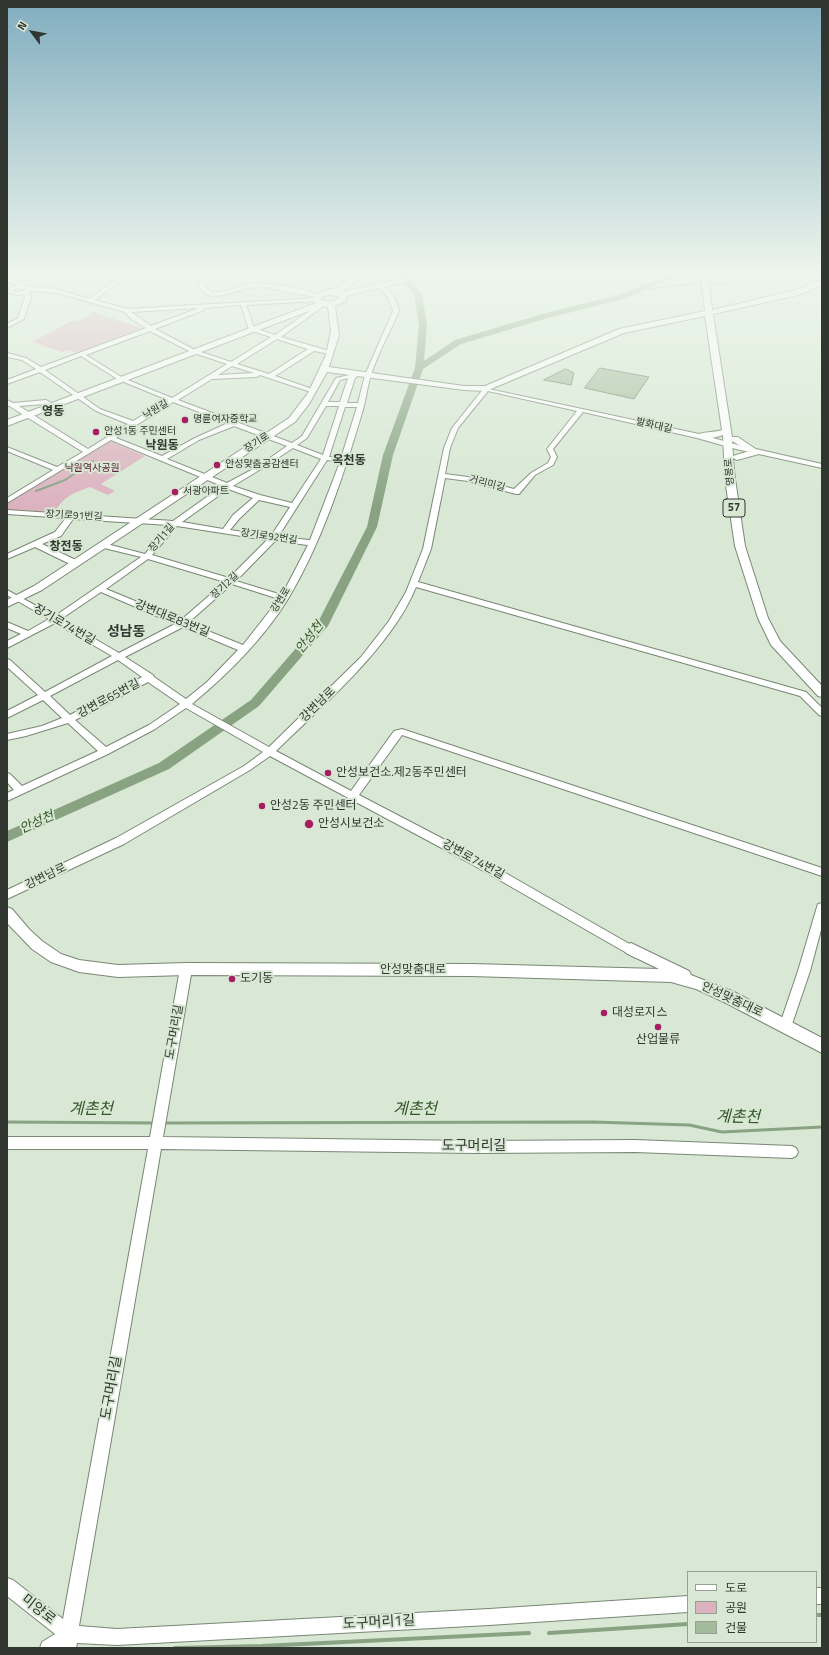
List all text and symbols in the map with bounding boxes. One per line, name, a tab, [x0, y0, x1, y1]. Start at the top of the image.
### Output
north arrow	[12, 12, 52, 52]
text: N	[13, 18, 31, 33]
street label: 낙원길	[141, 398, 171, 422]
district label: 영동	[42, 405, 64, 419]
place label: 명륜여자중학교	[193, 414, 257, 426]
marker: 명륜여자중학교	[180, 415, 190, 425]
street label: 발화대길	[635, 416, 673, 436]
place label: 안성1동 주민센터	[104, 426, 176, 438]
marker: 안성1동 주민센터	[91, 427, 101, 437]
street label: 장기로	[242, 430, 272, 456]
district label: 낙원동	[145, 439, 179, 453]
district label: 옥천동	[332, 454, 366, 468]
street label: 영봉로	[723, 458, 737, 486]
place label: 안성맞춤공감센터	[225, 459, 299, 471]
marker: 안성맞춤공감센터	[212, 460, 222, 470]
park label: 낙원역사공원	[64, 463, 120, 475]
street label: 거리미길	[468, 473, 506, 495]
place label: 서광아파트	[183, 486, 229, 498]
marker: 서광아파트	[170, 487, 180, 497]
road number: 57	[723, 499, 745, 517]
street label: 장기로91번길	[45, 509, 103, 523]
street label: 장기1길	[147, 522, 177, 554]
street label: 장기로92번길	[240, 527, 298, 547]
district label: 창전동	[49, 540, 83, 554]
street label: 장기2길	[209, 570, 241, 602]
street label: 강변로	[269, 585, 293, 615]
street label: 강변대로83번길	[132, 597, 212, 641]
street label: 장기로74번길	[31, 602, 97, 648]
water label: 안성천	[293, 619, 327, 657]
district label: 성남동	[107, 625, 145, 641]
street label: 강변로65번길	[75, 677, 143, 721]
street label: 강변남로	[297, 684, 339, 726]
place label: 안성보건소.제2동주민센터	[336, 766, 467, 780]
marker: 안성보건소.제2동주민센터	[323, 768, 333, 778]
place label: 안성2동 주민센터	[270, 799, 357, 813]
marker: 안성2동 주민센터	[257, 801, 267, 811]
water label: 안성천	[17, 809, 57, 837]
place label: 안성시보건소	[318, 817, 384, 831]
marker: 안성시보건소	[303, 818, 315, 830]
street label: 강변로74번길	[439, 837, 507, 883]
street label: 강변남로	[23, 861, 69, 893]
street label: 안성맞춤대로	[380, 963, 446, 977]
place label: 도기동	[240, 972, 273, 986]
marker: 도기동	[227, 974, 237, 984]
street label: 안성맞춤대로	[699, 979, 765, 1021]
street label: 도구머리길	[163, 1004, 187, 1060]
place label: 대성로지스	[612, 1006, 667, 1020]
marker: 대성로지스	[599, 1008, 609, 1018]
marker: 산업물류	[653, 1022, 663, 1032]
place label: 산업물류	[636, 1033, 680, 1047]
water label: 계촌천	[69, 1100, 113, 1120]
water label: 계촌천	[393, 1100, 437, 1120]
water label: 계촌천	[716, 1108, 760, 1128]
street label: 도구머리길	[442, 1139, 506, 1155]
street label: 도구머리길	[98, 1355, 126, 1421]
legend	[687, 1571, 817, 1643]
text: 도로	[725, 1578, 747, 1597]
street label: 미양로	[18, 1591, 58, 1629]
text: 공원	[725, 1598, 747, 1617]
street label: 도구머리1길	[342, 1613, 416, 1633]
text: 건물	[725, 1618, 747, 1637]

